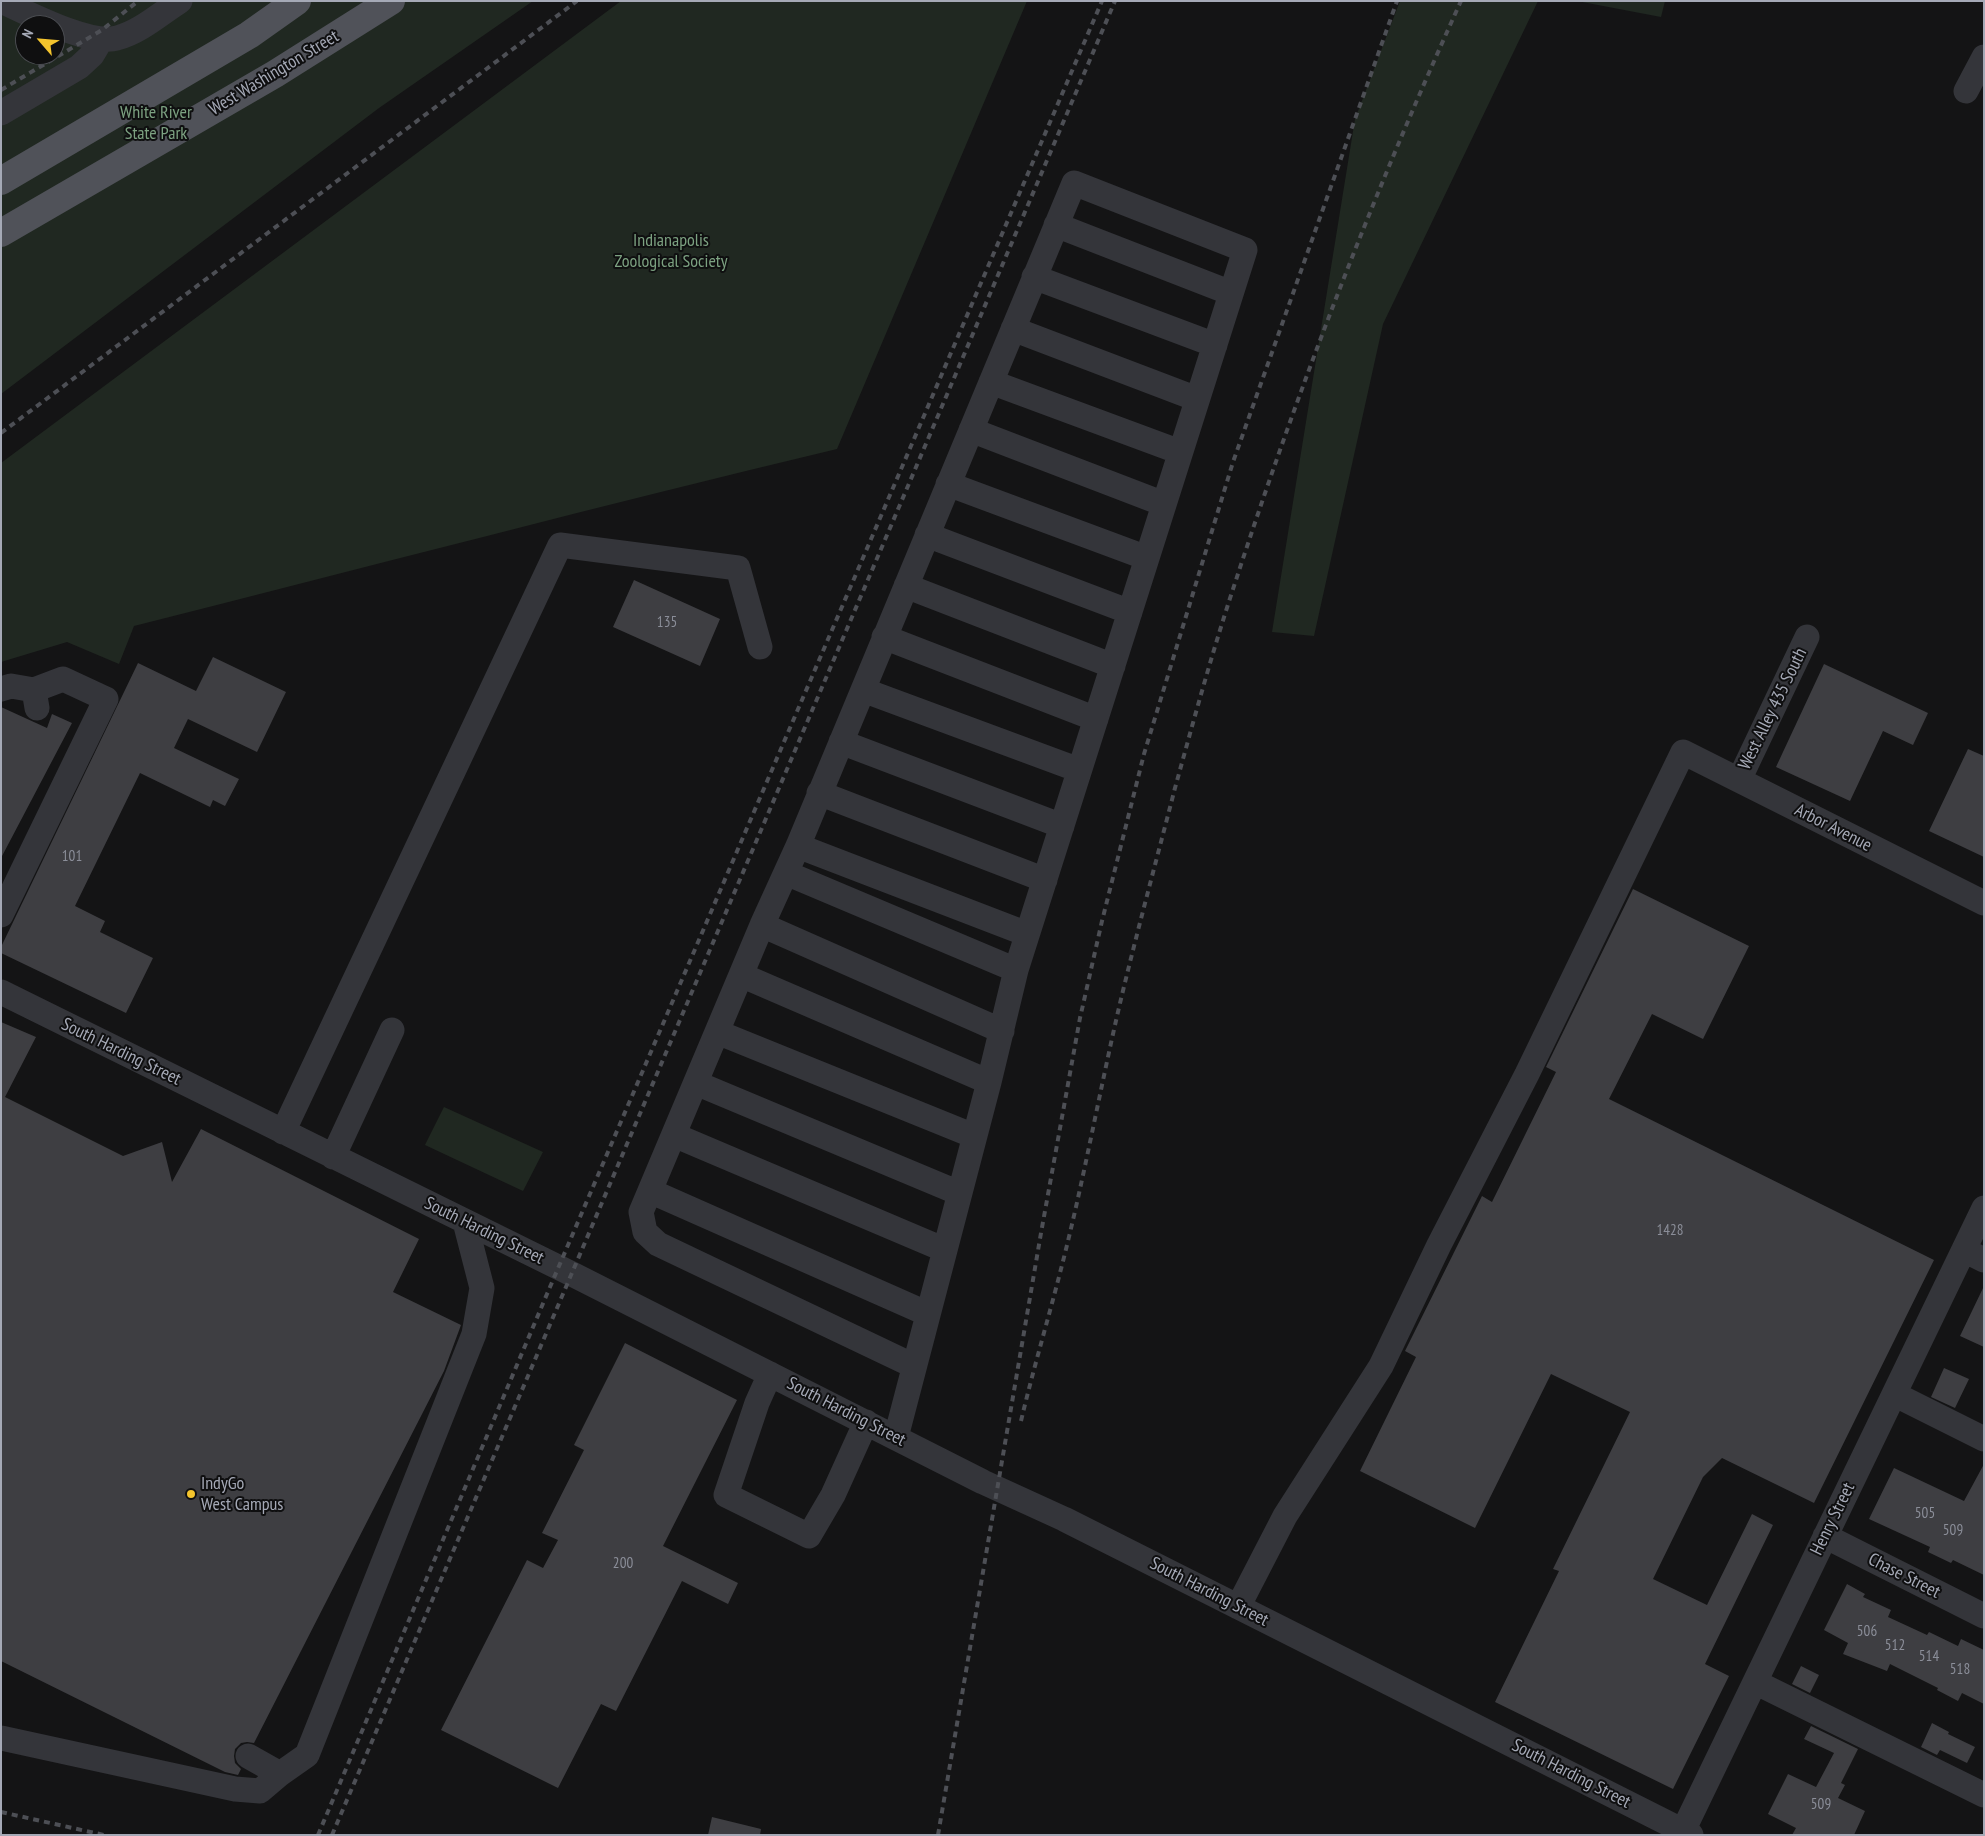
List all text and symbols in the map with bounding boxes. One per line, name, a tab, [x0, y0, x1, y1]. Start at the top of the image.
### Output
north arrow	[15, 15, 65, 65]
text: N	[18, 26, 37, 41]
street label: West Washington Street	[205, 26, 343, 120]
park label: White River State Park	[120, 102, 192, 144]
park label: Indianapolis Zoological Society	[615, 230, 727, 272]
house number: 135	[657, 614, 677, 632]
street label: West Alley 435 South	[1734, 645, 1812, 773]
street label: Arbor Avenue	[1791, 799, 1875, 857]
house number: 101	[62, 848, 82, 866]
street label: South Harding Street	[58, 1014, 184, 1090]
street label: South Harding Street	[421, 1193, 547, 1269]
house number: 1428	[1657, 1222, 1683, 1240]
street label: South Harding Street	[783, 1373, 909, 1451]
place label: IndyGo West Campus	[201, 1473, 283, 1516]
street label: Henry Street	[1806, 1479, 1860, 1559]
marker: IndyGo West Campus	[185, 1488, 197, 1500]
house number: 505	[1915, 1505, 1935, 1523]
house number: 509	[1943, 1522, 1963, 1540]
street label: Chase Street	[1864, 1549, 1944, 1603]
street label: South Harding Street	[1146, 1553, 1272, 1631]
house number: 200	[613, 1555, 633, 1573]
house number: 506	[1857, 1623, 1877, 1641]
house number: 512	[1885, 1637, 1905, 1655]
house number: 514	[1919, 1648, 1939, 1666]
house number: 518	[1950, 1661, 1970, 1679]
street label: South Harding Street	[1508, 1735, 1634, 1813]
house number: 509	[1811, 1796, 1831, 1814]

